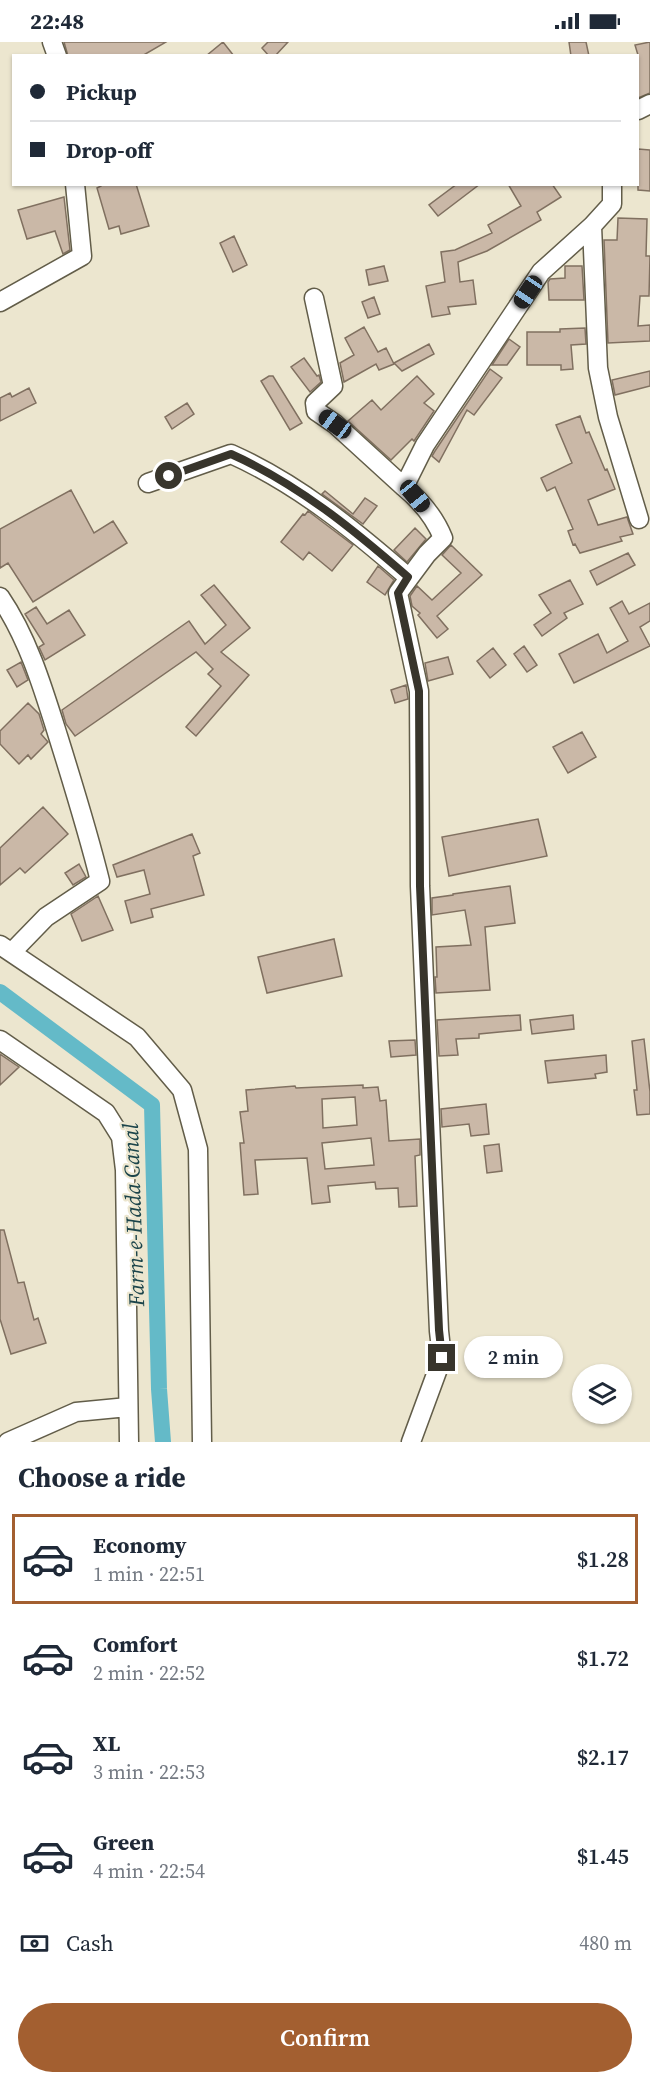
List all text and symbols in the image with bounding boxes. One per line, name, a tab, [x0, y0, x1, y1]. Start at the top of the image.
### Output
text: 22:48	[30, 6, 84, 36]
text: Pickup	[66, 77, 137, 107]
text: Drop-off	[66, 135, 152, 165]
car	[510, 272, 546, 312]
car	[315, 406, 355, 442]
route start	[155, 462, 182, 489]
car	[397, 476, 433, 516]
water label: Farm-e-Hada Canal	[115, 1122, 151, 1308]
callout: 2 min	[463, 1337, 562, 1379]
text: 2 min	[488, 1343, 539, 1371]
route end	[428, 1344, 455, 1371]
map controls	[572, 1364, 632, 1424]
button: layers	[572, 1364, 632, 1424]
text: Choose a ride	[18, 1459, 186, 1496]
text: Economy	[93, 1530, 187, 1560]
icon: car	[21, 1532, 75, 1586]
text: $1.28	[577, 1544, 629, 1574]
text: 1 min · 22:51	[93, 1560, 205, 1588]
text: Comfort	[93, 1629, 177, 1659]
icon: car	[21, 1631, 75, 1685]
text: $1.72	[577, 1643, 629, 1673]
text: 2 min · 22:52	[93, 1659, 205, 1687]
text: XL	[93, 1728, 120, 1758]
icon: car	[21, 1730, 75, 1784]
text: $2.17	[577, 1742, 629, 1772]
text: 3 min · 22:53	[93, 1758, 205, 1786]
text: Green	[93, 1827, 154, 1857]
icon: car	[21, 1829, 75, 1883]
text: $1.45	[577, 1841, 629, 1871]
text: 4 min · 22:54	[93, 1857, 205, 1885]
icon: cash	[18, 1927, 51, 1960]
text: Cash	[66, 1928, 114, 1958]
text: 480 m	[579, 1929, 632, 1957]
button: Confirm	[18, 2003, 632, 2072]

